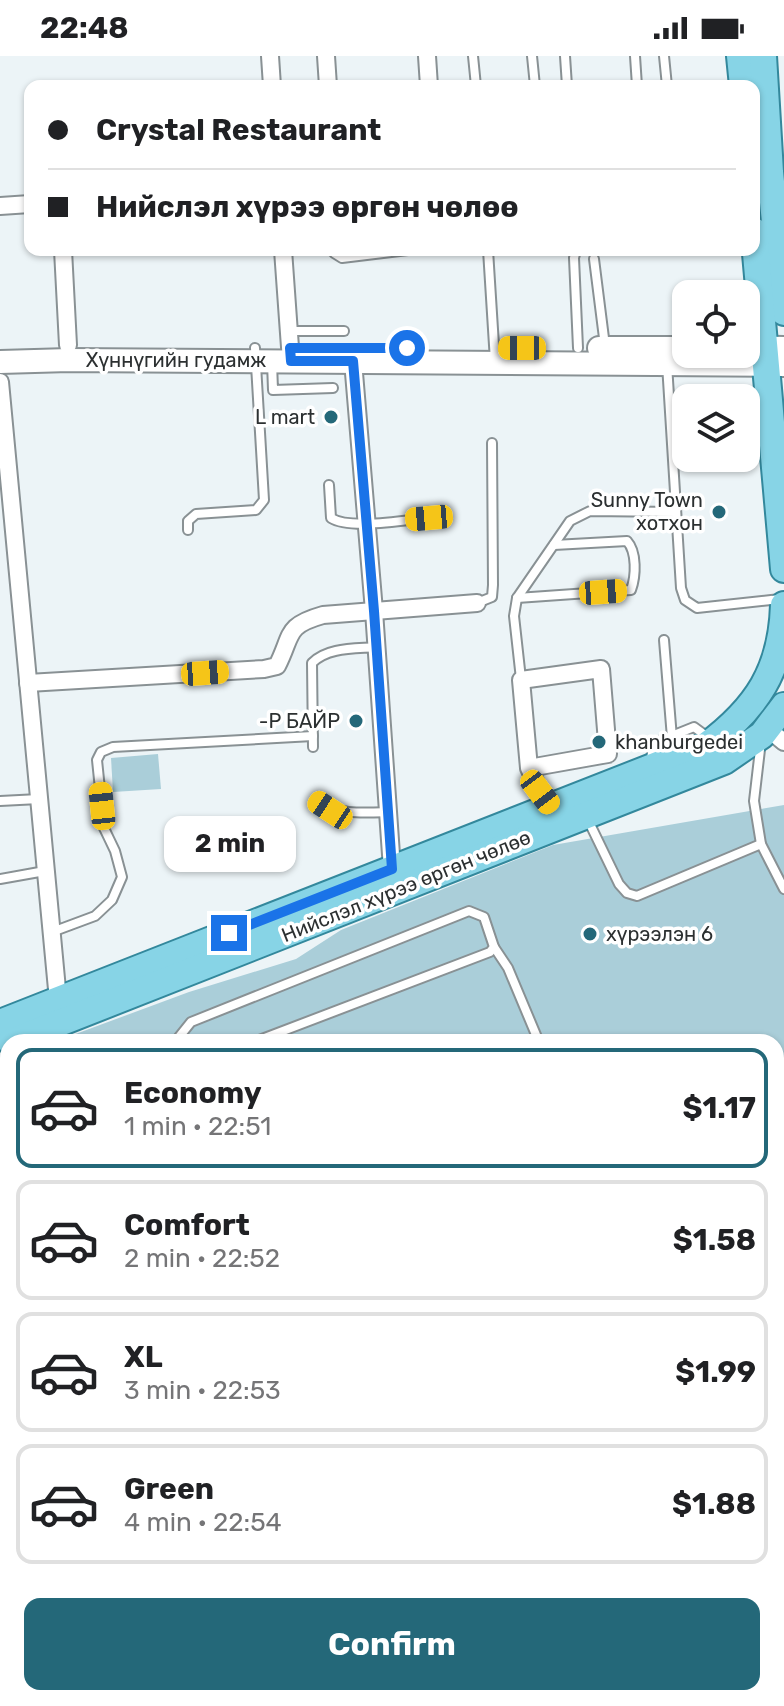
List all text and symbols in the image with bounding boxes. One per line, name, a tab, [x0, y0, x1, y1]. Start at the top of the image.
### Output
text: 22:48	[40, 10, 129, 46]
text: Crystal Restaurant	[96, 112, 381, 148]
text: Нийслэл хүрээ өргөн чөлөө	[96, 189, 519, 225]
map controls	[672, 280, 760, 472]
button: locate	[672, 280, 760, 368]
route start	[389, 330, 425, 366]
car	[498, 336, 546, 360]
street label: Хүннүгийн гудамж	[86, 348, 266, 372]
button: layers	[672, 384, 760, 472]
place label: L mart	[255, 405, 315, 429]
marker: L mart	[322, 408, 340, 426]
place label: Sunny Town хотхон	[591, 488, 703, 535]
marker: Sunny Town хотхон	[710, 503, 728, 521]
car	[404, 504, 454, 532]
car	[578, 578, 628, 606]
car	[180, 659, 230, 687]
place label: -Р БАЙР	[259, 709, 340, 733]
marker: -Р БАЙР	[347, 712, 365, 730]
place label: khanburgedei	[615, 730, 743, 754]
marker: khanburgedei	[590, 733, 608, 751]
car	[516, 766, 564, 818]
car	[88, 781, 116, 831]
car	[303, 787, 357, 833]
callout: 2 min	[163, 817, 295, 873]
street label: Нийслэл хүрээ өргөн чөлөө	[278, 825, 534, 947]
text: 2 min	[195, 828, 265, 859]
route end	[211, 915, 247, 951]
place label: хүрээлэн 6	[606, 922, 713, 946]
marker: хүрээлэн 6	[581, 925, 599, 943]
icon: car	[28, 1072, 100, 1144]
text: Economy	[124, 1075, 262, 1111]
text: $1.17	[682, 1090, 756, 1126]
text: 1 min · 22:51	[124, 1111, 271, 1142]
icon: car	[28, 1204, 100, 1276]
text: Comfort	[124, 1207, 250, 1243]
text: $1.58	[673, 1222, 756, 1258]
text: 2 min · 22:52	[124, 1243, 280, 1274]
icon: car	[28, 1336, 100, 1408]
text: XL	[124, 1339, 163, 1375]
text: $1.99	[675, 1354, 756, 1390]
text: 3 min · 22:53	[124, 1375, 281, 1406]
icon: car	[28, 1468, 100, 1540]
text: Green	[124, 1471, 214, 1507]
text: $1.88	[672, 1486, 756, 1522]
text: 4 min · 22:54	[124, 1507, 282, 1538]
button: Confirm	[24, 1598, 760, 1690]

